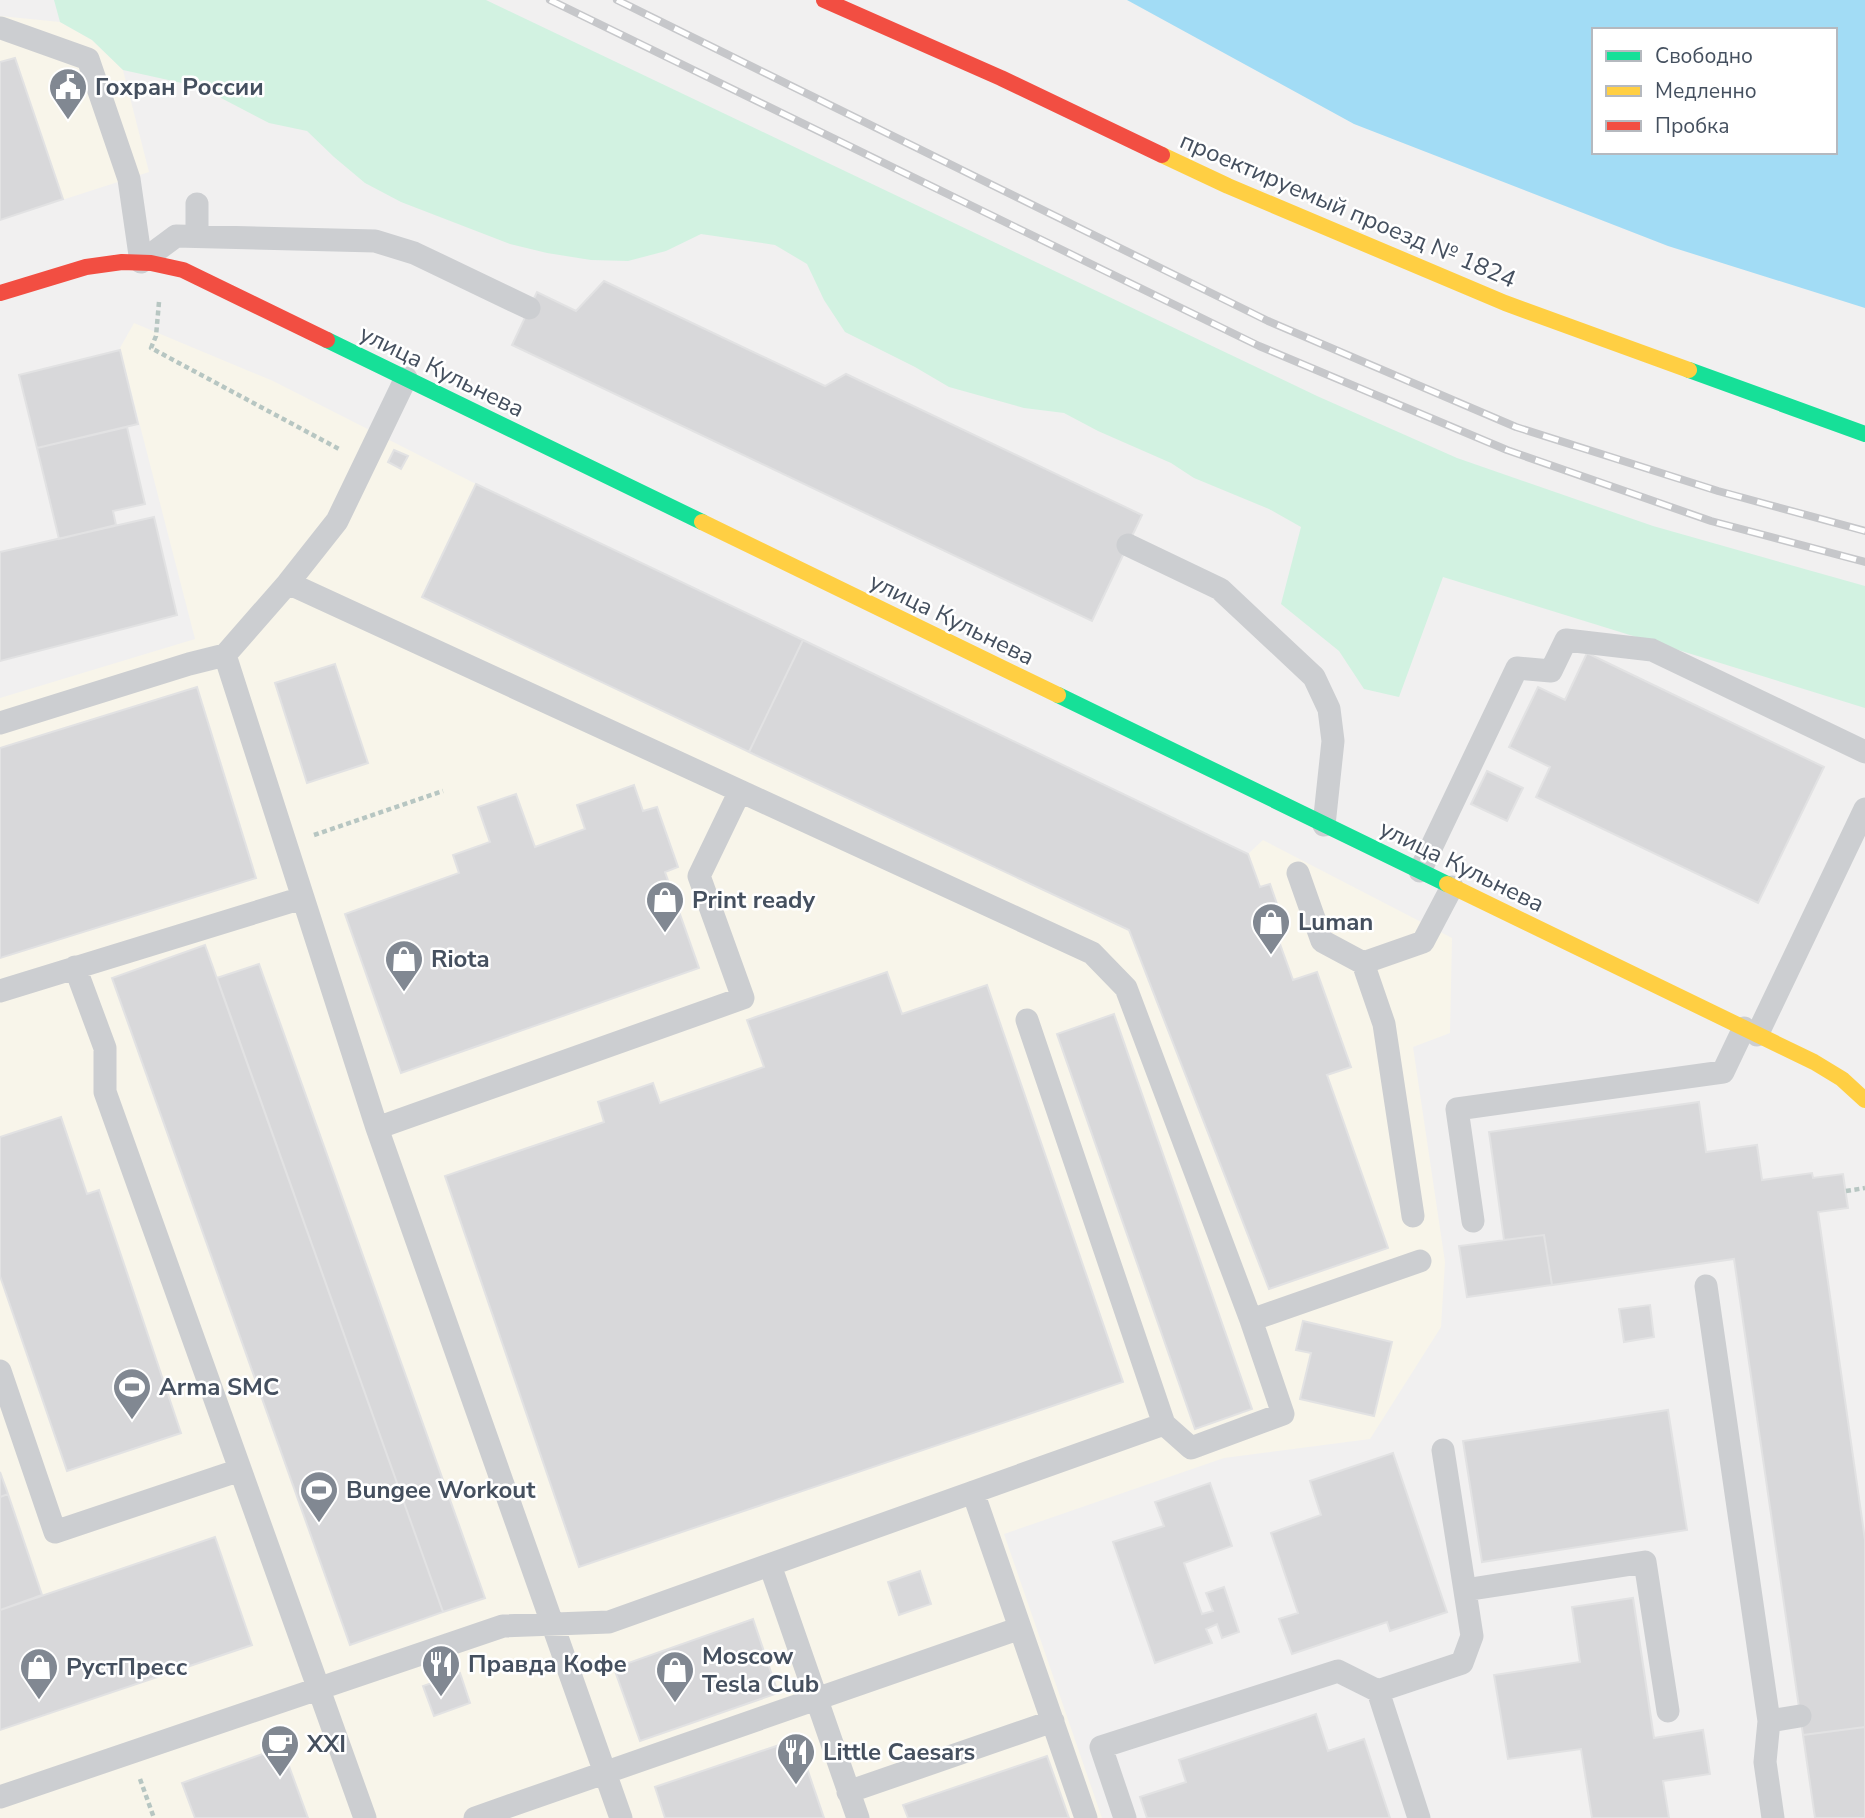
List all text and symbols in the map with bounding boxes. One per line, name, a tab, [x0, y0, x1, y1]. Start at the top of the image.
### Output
legend	[1592, 28, 1837, 154]
text: Свободно	[1655, 42, 1753, 70]
public building icon: Гохран России	[47, 66, 89, 121]
place label: Гохран России	[95, 71, 264, 103]
text: Медленно	[1655, 77, 1757, 105]
text: Пробка	[1655, 112, 1729, 140]
street label: проектируемый проезд № 1824	[1175, 125, 1521, 295]
street label: улица Кульнева	[354, 317, 530, 425]
street label: улица Кульнева	[864, 565, 1040, 673]
street label: улица Кульнева	[1374, 812, 1550, 920]
shop icon: Print ready	[644, 879, 686, 934]
place label: Print ready	[692, 884, 815, 916]
shop icon: Luman	[1250, 901, 1292, 956]
place label: Luman	[1298, 906, 1373, 938]
shop icon: Riota	[383, 938, 425, 993]
place label: Riota	[431, 943, 490, 975]
sports icon: Arma SMC	[111, 1366, 153, 1421]
place label: Arma SMC	[159, 1371, 279, 1403]
sports icon: Bungee Workout	[298, 1469, 340, 1524]
place label: Bungee Workout	[346, 1474, 536, 1506]
place label: Moscow Tesla Club	[702, 1640, 819, 1700]
restaurant icon: Правда Кофе	[420, 1643, 462, 1698]
shop icon: РустПресс	[18, 1646, 60, 1701]
place label: Правда Кофе	[468, 1648, 627, 1680]
shop icon: Moscow Tesla Club	[654, 1649, 696, 1704]
place label: РустПресс	[66, 1651, 188, 1683]
cafe icon: XXI	[259, 1723, 301, 1778]
place label: XXI	[306, 1728, 346, 1760]
restaurant icon: Little Caesars	[775, 1731, 817, 1786]
place label: Little Caesars	[823, 1736, 975, 1768]

